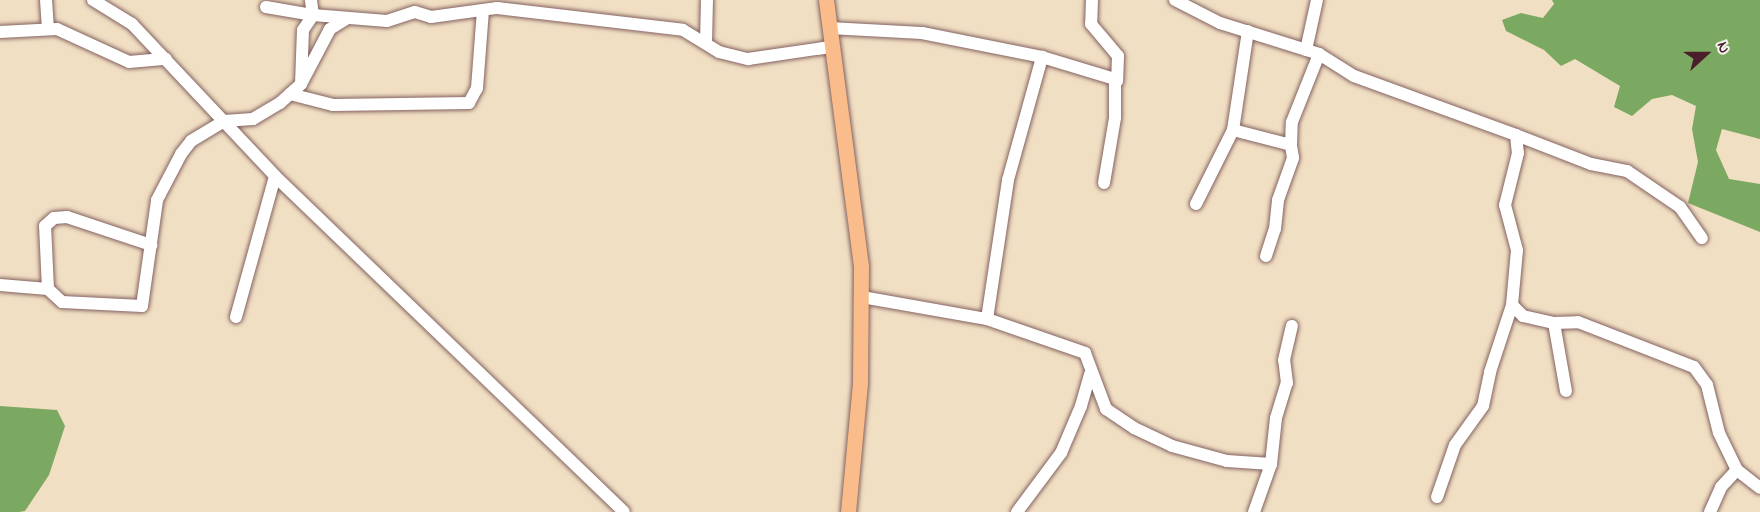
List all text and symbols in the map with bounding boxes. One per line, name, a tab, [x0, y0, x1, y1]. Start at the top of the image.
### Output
north arrow	[1676, 24, 1736, 84]
text: N	[1710, 38, 1736, 57]

